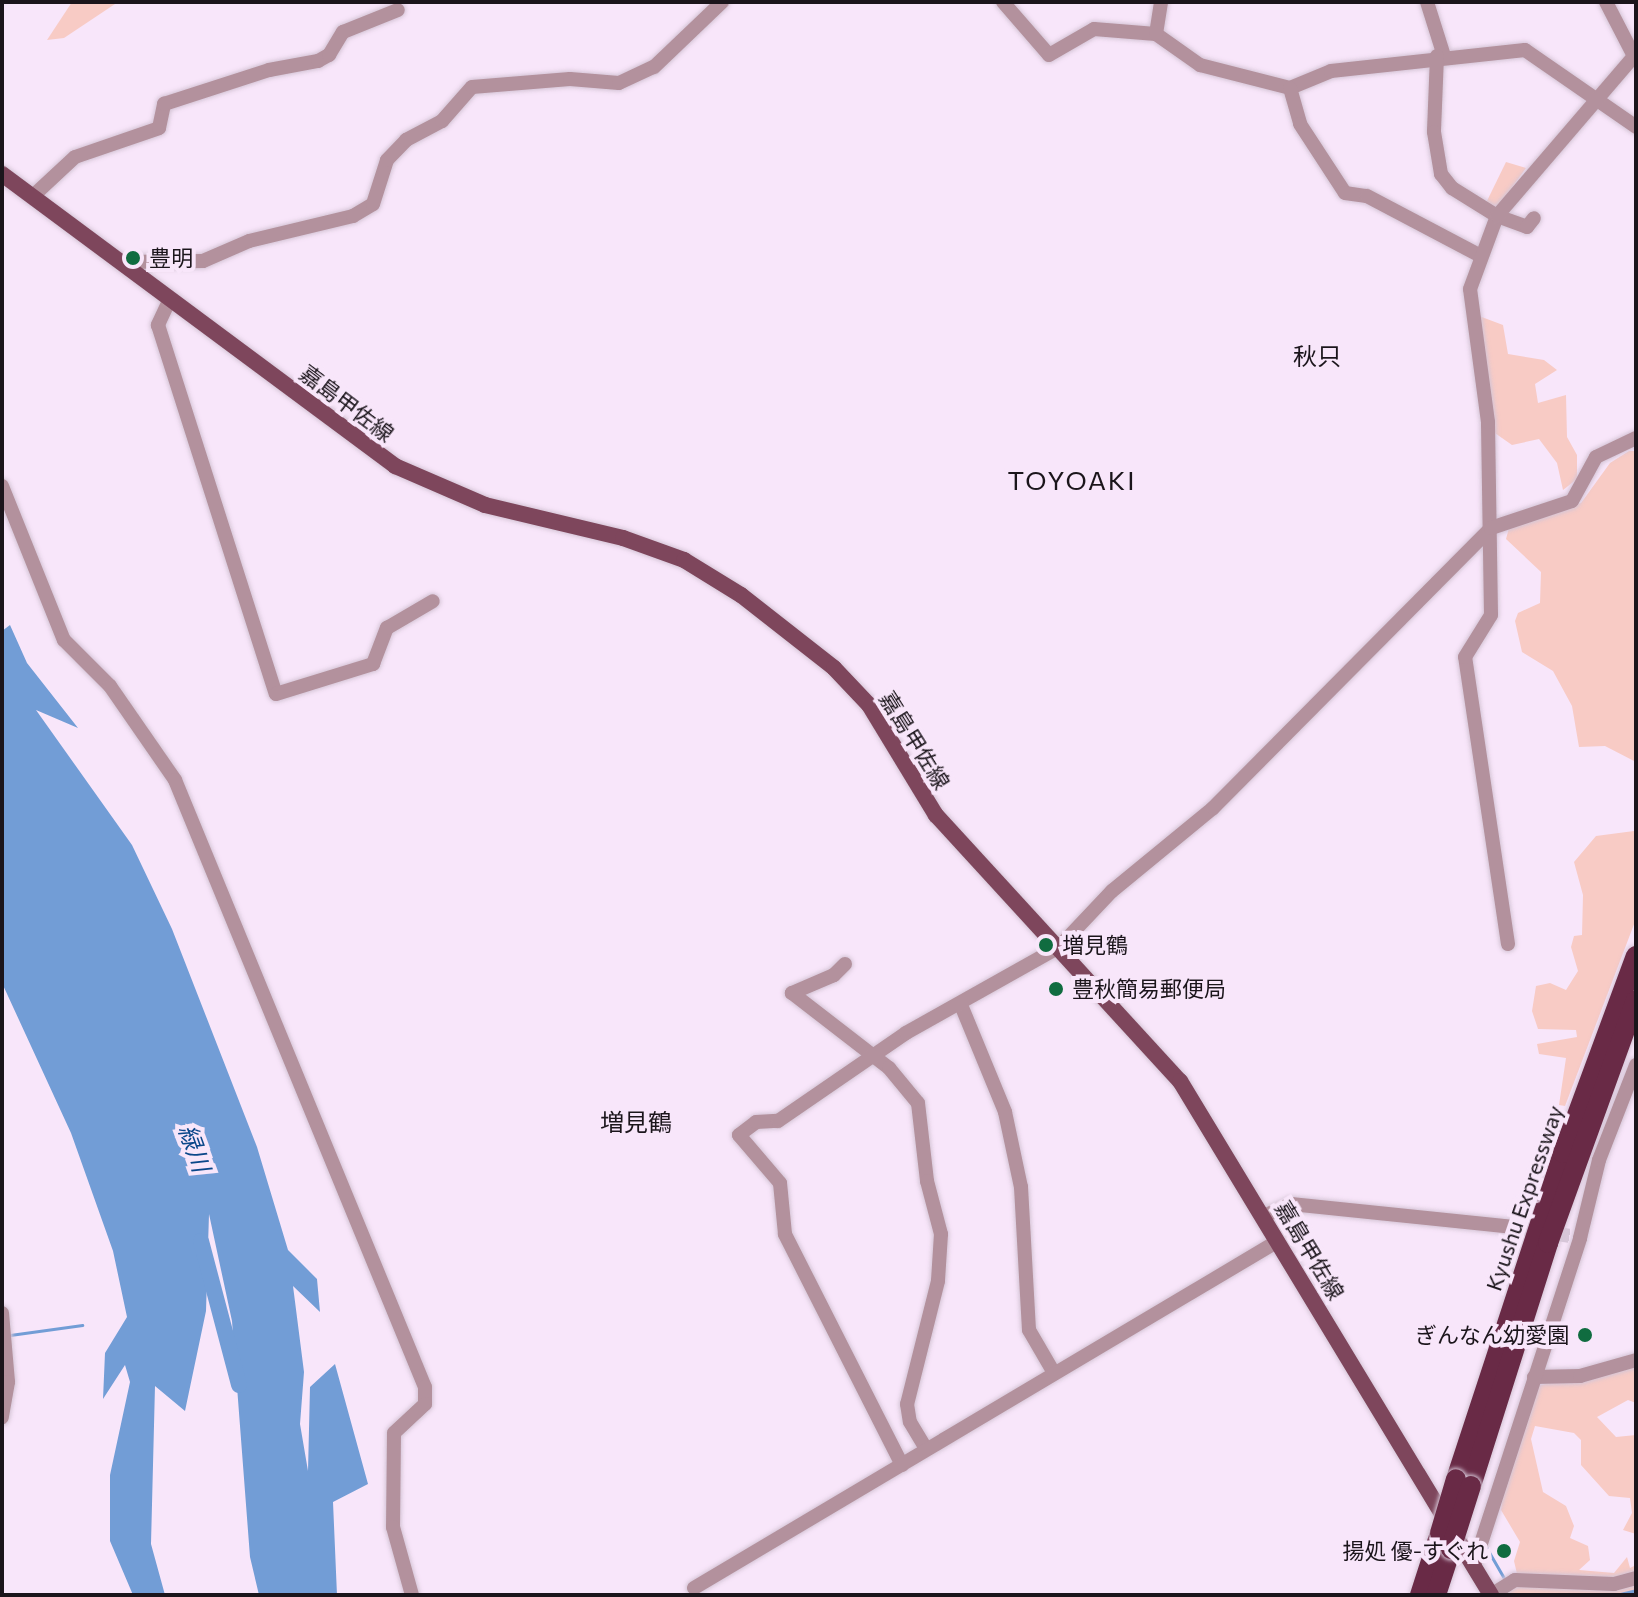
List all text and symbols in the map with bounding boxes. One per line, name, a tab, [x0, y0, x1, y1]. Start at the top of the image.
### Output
place label: 豊明	[149, 245, 193, 271]
marker: 豊明	[124, 249, 142, 267]
district label: 秋只	[1293, 342, 1341, 370]
street label: 嘉島甲佐線	[295, 359, 399, 447]
district label: TOYOAKI	[1007, 464, 1137, 496]
street label: 嘉島甲佐線	[875, 686, 955, 794]
place label: 増見鶴	[1062, 932, 1128, 958]
marker: 増見鶴	[1037, 936, 1055, 954]
place label: 豊秋簡易郵便局	[1072, 976, 1226, 1002]
marker: 豊秋簡易郵便局	[1047, 980, 1065, 998]
street label: Kyushu Expressway	[1480, 1102, 1568, 1294]
district label: 増見鶴	[600, 1108, 672, 1136]
water label: 緑川	[173, 1121, 217, 1175]
street label: 嘉島甲佐線	[1270, 1196, 1350, 1304]
place label: ぎんなん幼愛園	[1415, 1322, 1569, 1348]
marker: ぎんなん幼愛園	[1576, 1326, 1594, 1344]
place label: 揚処 優-すぐれ	[1342, 1538, 1488, 1564]
marker: 揚処 優-すぐれ	[1495, 1542, 1513, 1560]

